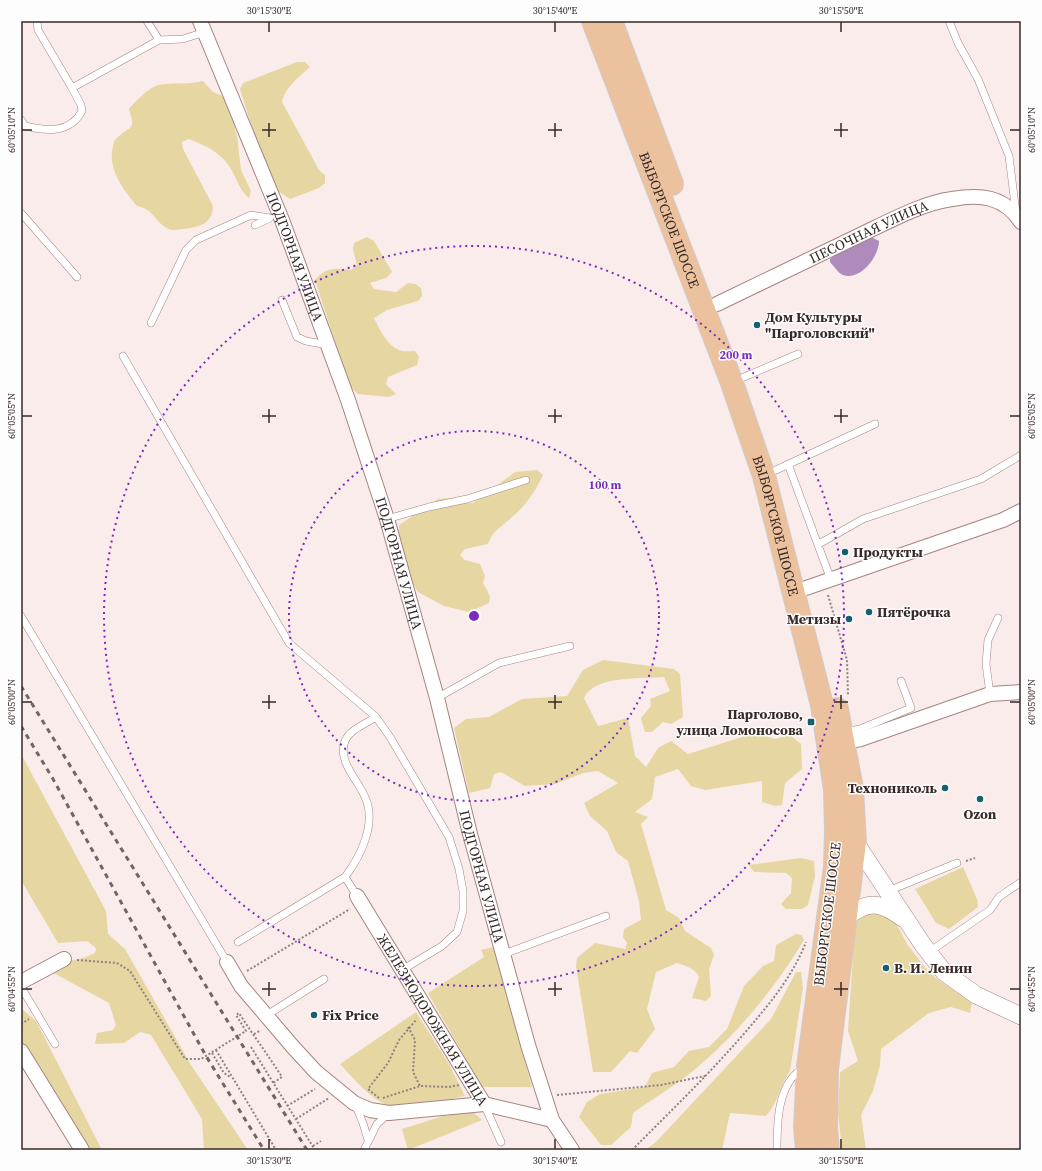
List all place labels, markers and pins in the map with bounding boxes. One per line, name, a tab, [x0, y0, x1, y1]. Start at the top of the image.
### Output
place label: Дом Культуры "Парголовский"	[765, 307, 875, 343]
marker: Дом Культуры "Парголовский"	[752, 320, 762, 330]
place label: Продукты	[853, 542, 923, 562]
marker: Продукты	[840, 547, 850, 557]
place label: Пятёрочка	[877, 602, 951, 622]
marker: Пятёрочка	[864, 607, 874, 617]
centre of rings	[467, 609, 481, 623]
place label: Метизы	[787, 609, 841, 629]
marker: Метизы	[844, 614, 854, 624]
place label: Парголово, улица Ломоносова	[676, 704, 804, 740]
marker: Парголово, улица Ломоносова	[806, 717, 816, 727]
place label: Технониколь	[848, 778, 938, 798]
marker: Технониколь	[940, 783, 950, 793]
marker: Ozon	[975, 794, 985, 804]
place label: Ozon	[964, 804, 997, 824]
place label: В. И. Ленин	[894, 958, 972, 978]
marker: В. И. Ленин	[881, 963, 891, 973]
place label: Fix Price	[322, 1005, 379, 1025]
marker: Fix Price	[309, 1010, 319, 1020]

